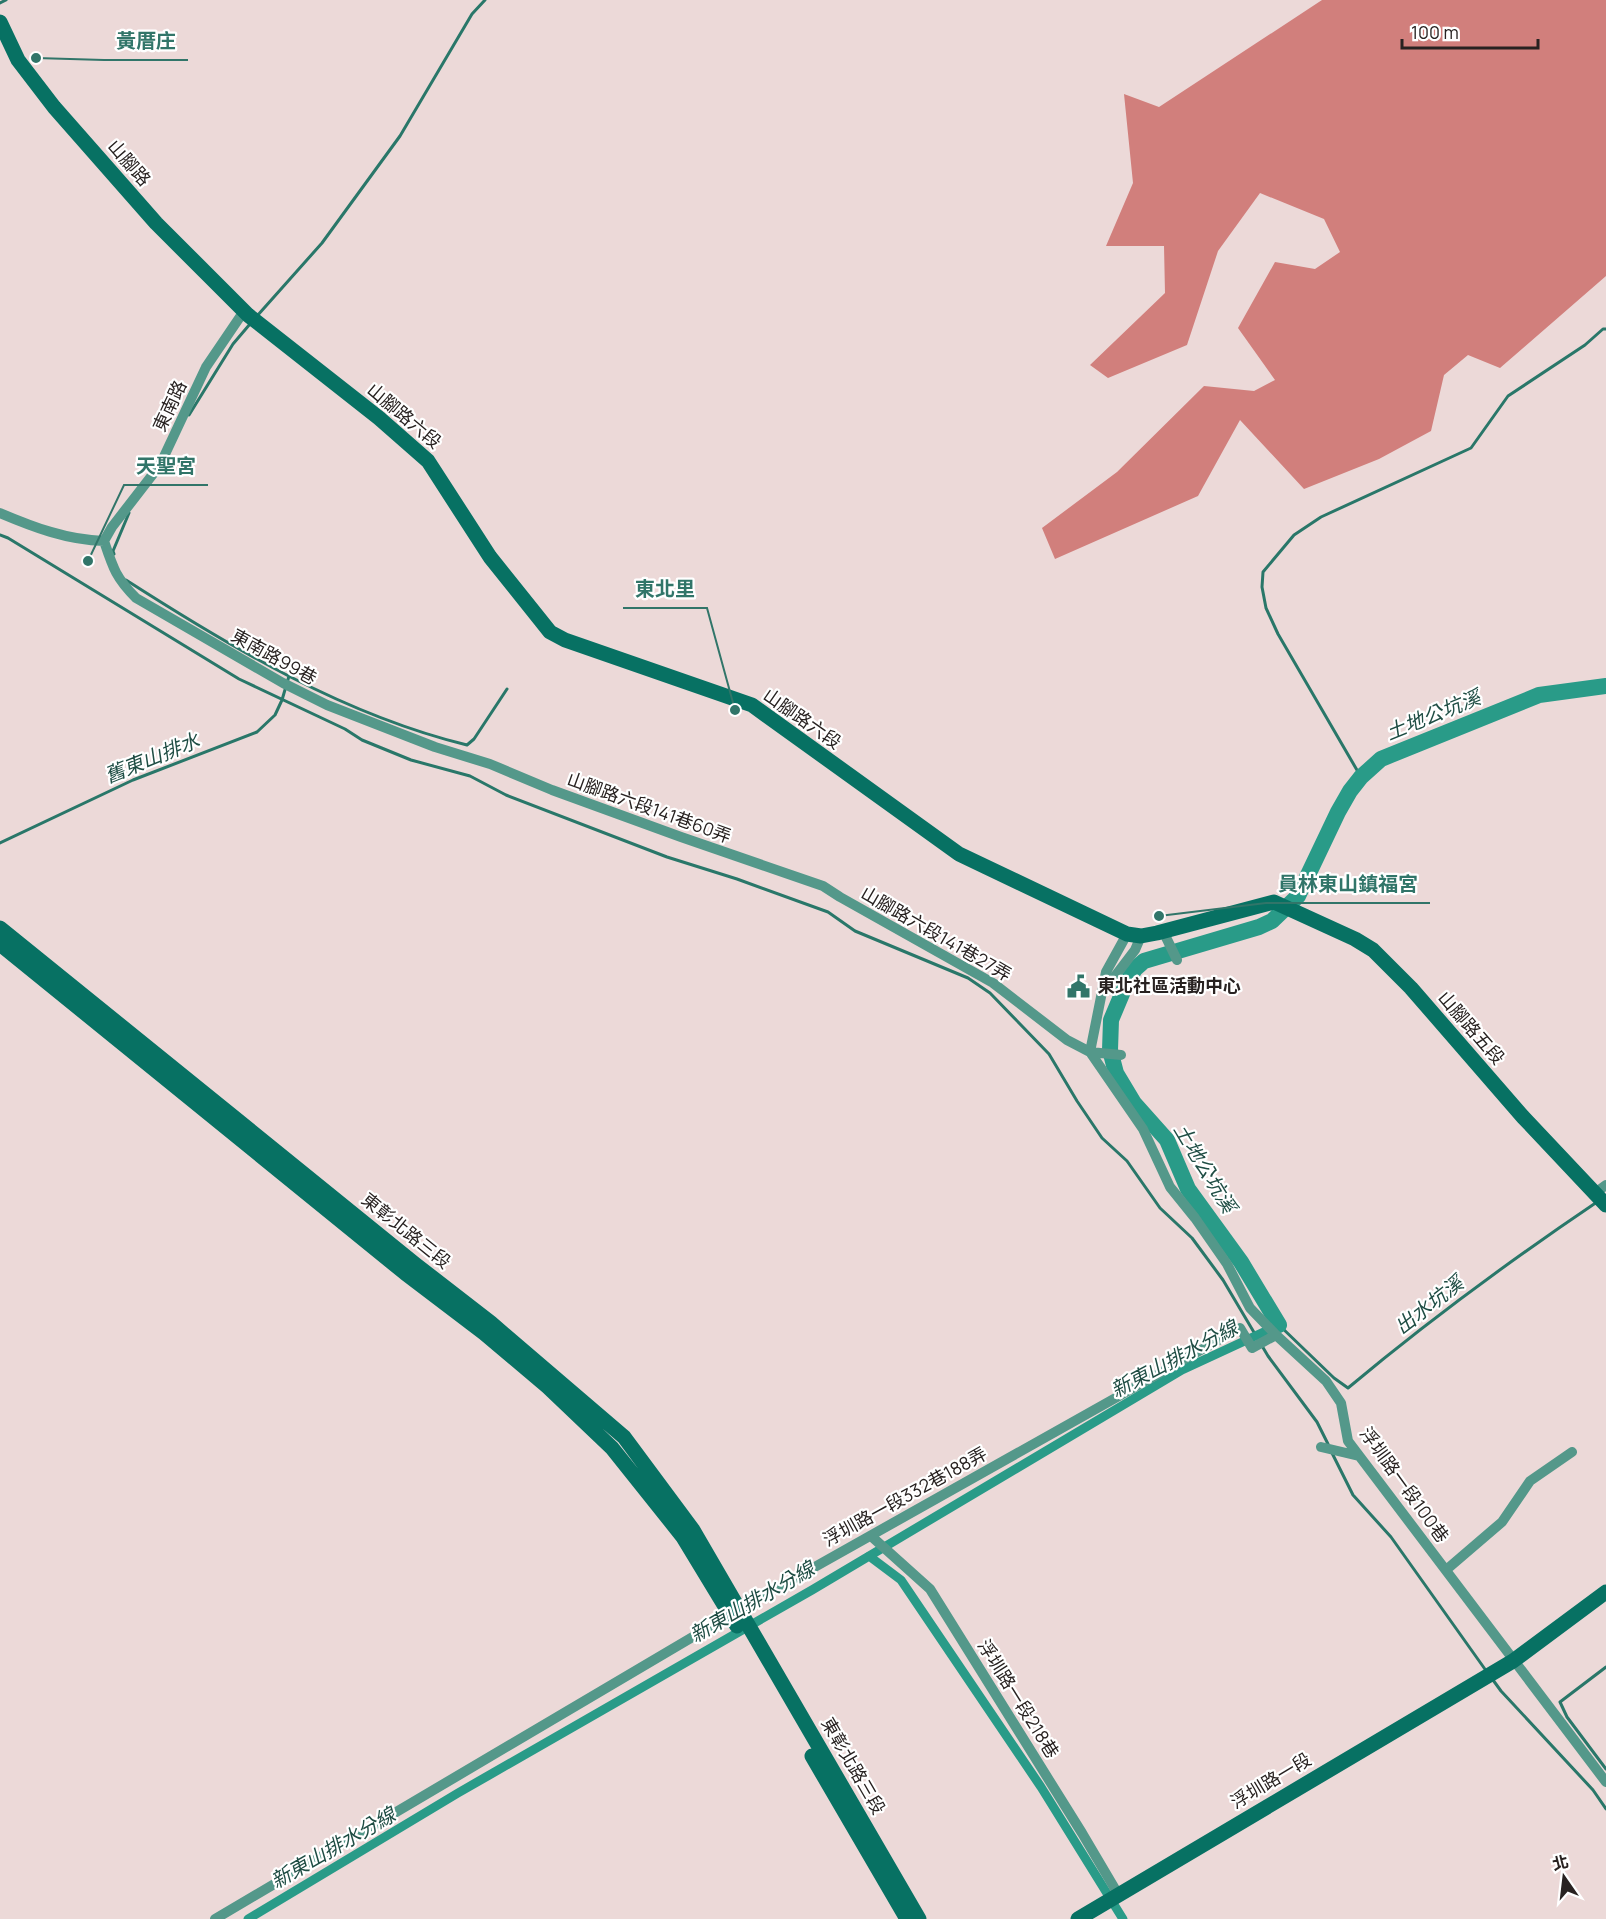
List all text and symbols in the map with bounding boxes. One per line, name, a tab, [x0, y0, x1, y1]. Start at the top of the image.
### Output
scale bar	[1402, 12, 1538, 50]
text: 100 m	[1411, 20, 1459, 44]
callout: 黃厝庄	[104, 22, 188, 60]
text: 黃厝庄	[116, 27, 176, 54]
street label: 山腳路	[103, 134, 157, 191]
street label: 東南路	[147, 376, 191, 435]
street label: 山腳路六段	[362, 377, 447, 453]
callout: 天聖宮	[124, 447, 208, 485]
text: 天聖宮	[136, 452, 196, 479]
callout: 東北里	[623, 570, 707, 608]
text: 東北里	[635, 575, 695, 602]
street label: 東南路99巷	[227, 623, 322, 689]
water label: 土地公坑溪	[1381, 682, 1487, 746]
street label: 山腳路六段	[759, 683, 846, 754]
water label: 舊東山排水	[100, 726, 204, 789]
street label: 山腳路六段141巷60弄	[564, 766, 735, 848]
callout: 員林東山鎮福宮	[1266, 865, 1430, 903]
text: 員林東山鎮福宮	[1278, 870, 1418, 897]
street label: 山腳路六段141巷27弄	[857, 880, 1016, 986]
public building icon: 東北社區活動中心	[1066, 973, 1092, 999]
place label: 東北社區活動中心	[1097, 973, 1241, 997]
street label: 山腳路五段	[1433, 986, 1510, 1069]
water label: 土地公坑溪	[1168, 1118, 1244, 1220]
street label: 東彰北路三段	[357, 1187, 456, 1274]
water label: 出水坑溪	[1389, 1267, 1471, 1340]
water label: 新東山排水分線	[1106, 1313, 1244, 1403]
street label: 浮圳路一段100巷	[1355, 1422, 1455, 1547]
street label: 浮圳路一段332巷188弄	[818, 1441, 991, 1551]
water label: 新東山排水分線	[684, 1554, 821, 1648]
street label: 浮圳路一段218巷	[973, 1635, 1065, 1762]
street label: 東彰北路三段	[816, 1713, 891, 1818]
street label: 浮圳路一段	[1226, 1747, 1315, 1814]
water label: 新東山排水分線	[265, 1800, 402, 1894]
north arrow	[1534, 1847, 1594, 1907]
text: 北	[1550, 1850, 1571, 1875]

